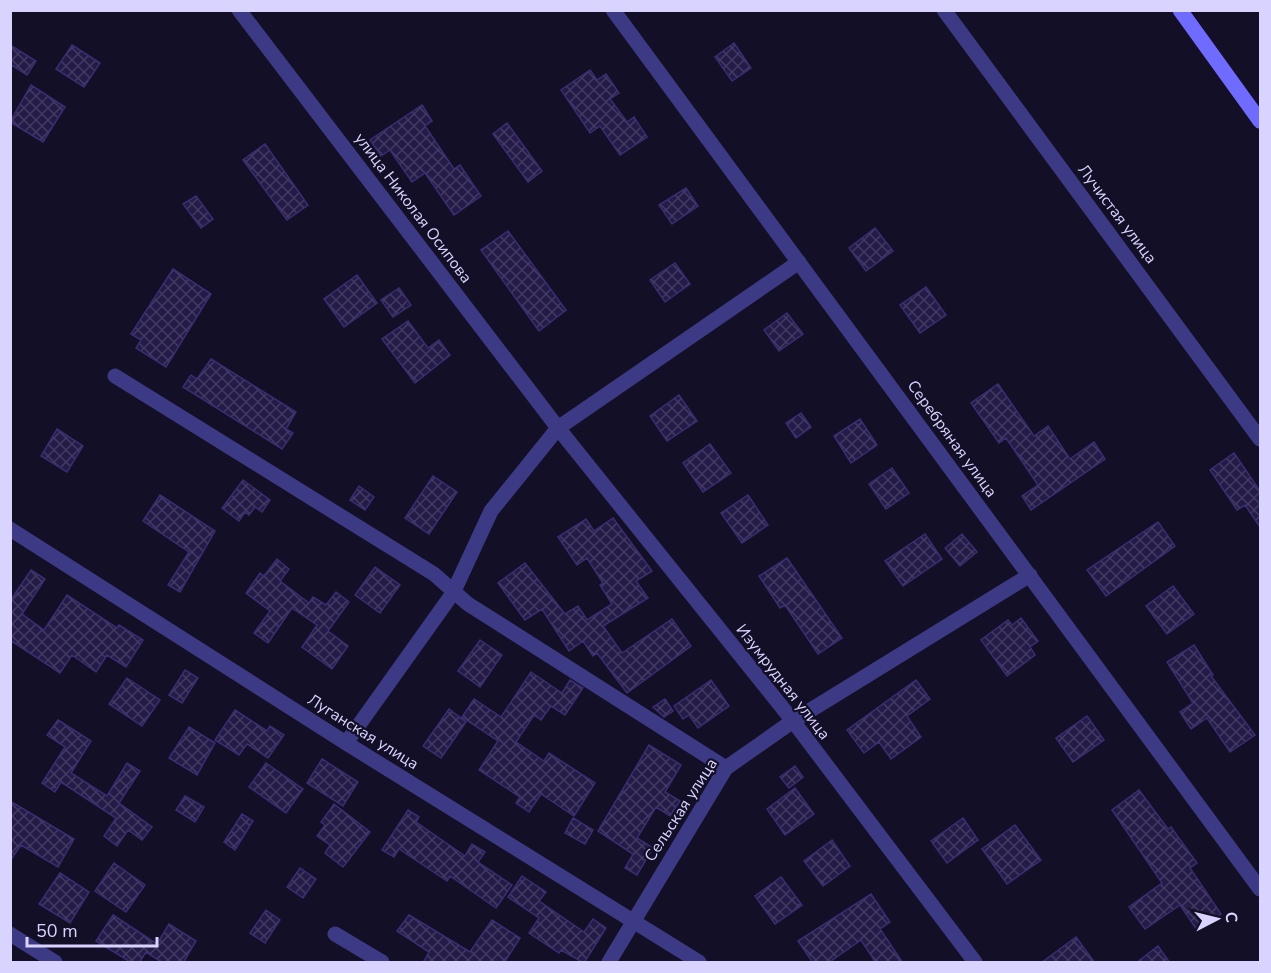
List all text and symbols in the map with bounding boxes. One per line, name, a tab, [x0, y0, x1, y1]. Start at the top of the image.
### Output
street label: улица Николая Осипова	[349, 128, 477, 288]
street label: Лучистая улица	[1072, 160, 1162, 268]
street label: Серебряная улица	[902, 376, 1002, 502]
street label: Изумрудная улица	[731, 620, 835, 744]
street label: Луганская улица	[303, 689, 423, 775]
street label: Сельская улица	[639, 754, 723, 866]
north arrow	[1187, 889, 1247, 949]
scale bar	[27, 910, 158, 948]
text: С	[1219, 911, 1242, 924]
text: 50 m	[36, 919, 78, 943]

